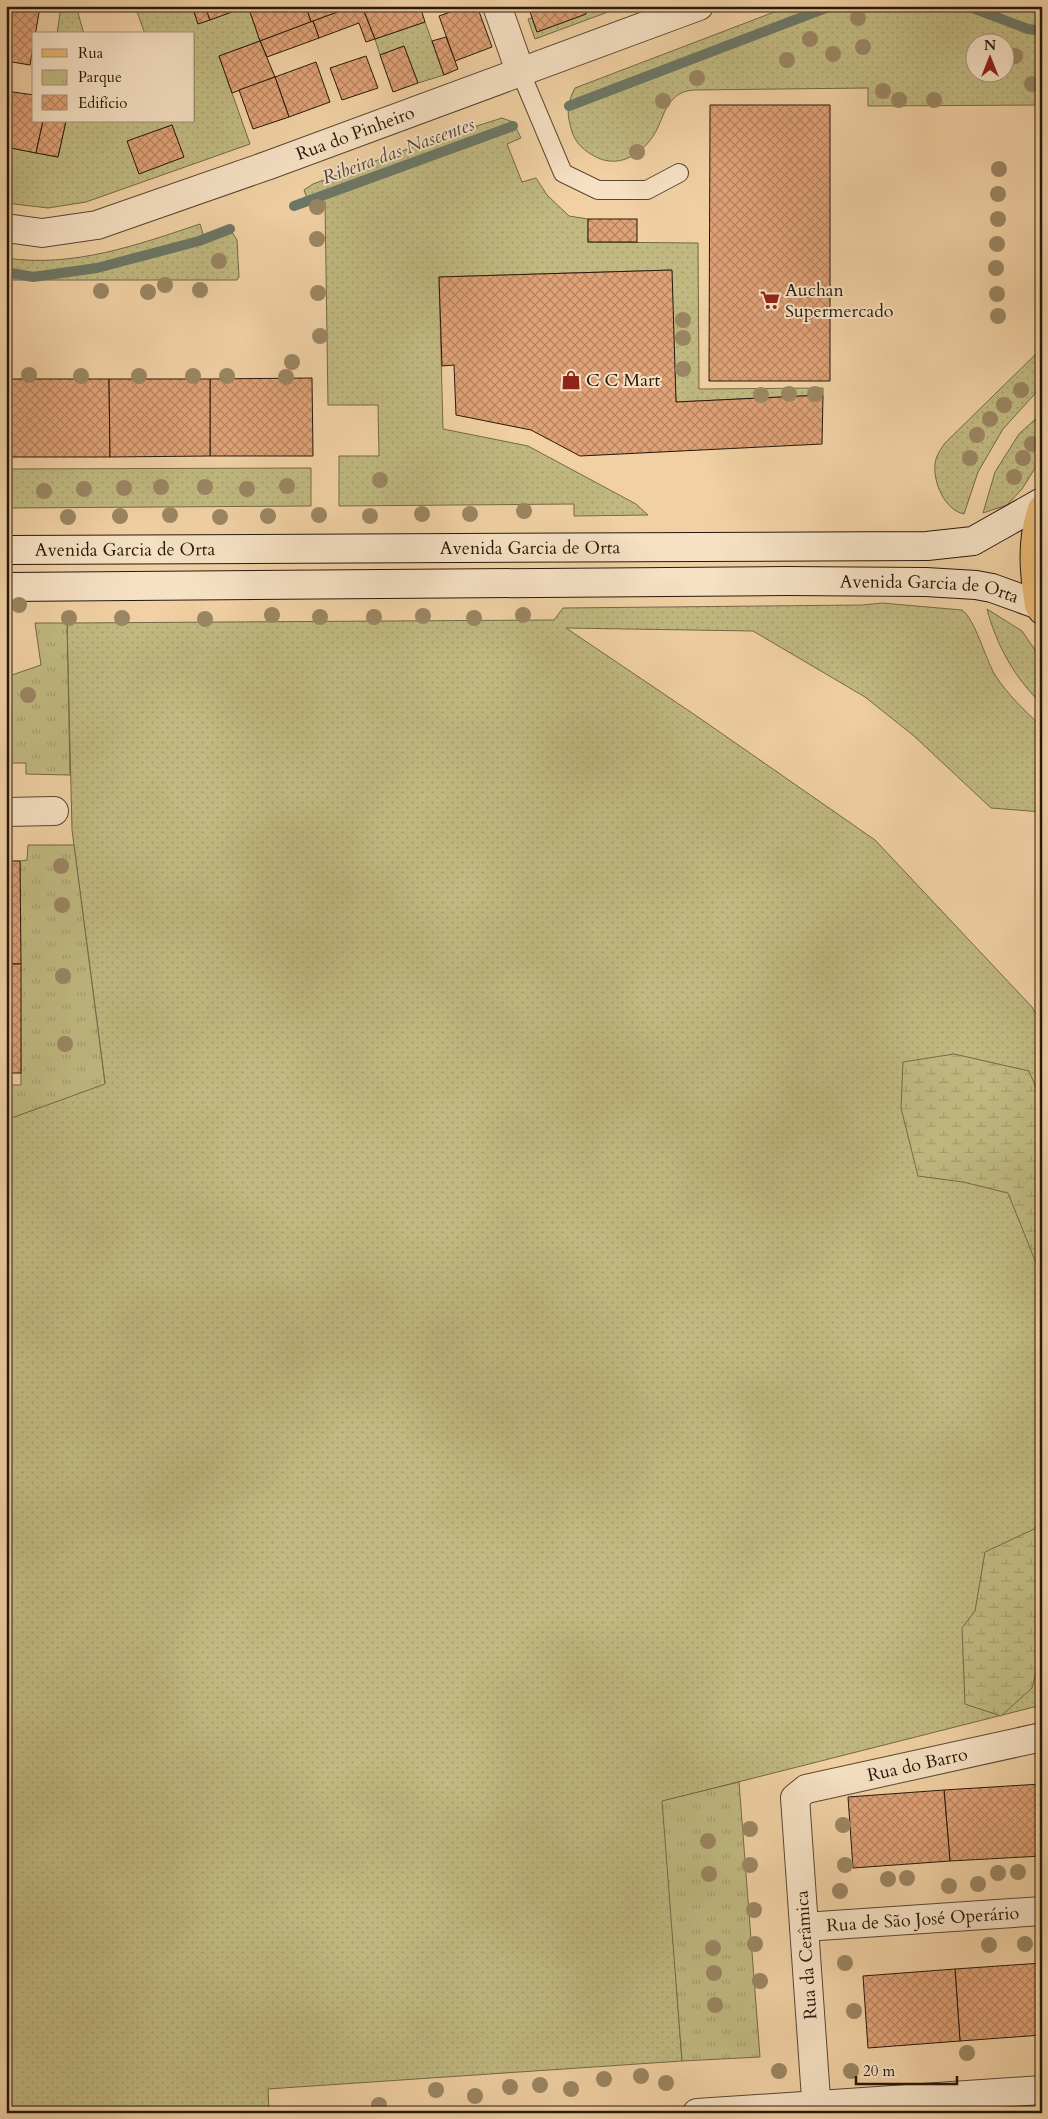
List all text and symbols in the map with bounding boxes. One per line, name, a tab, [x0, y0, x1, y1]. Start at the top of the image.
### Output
legend	[32, 32, 195, 122]
north arrow	[966, 32, 1016, 82]
text: N	[984, 36, 996, 55]
text: Rua	[78, 43, 104, 63]
text: Parque	[78, 67, 122, 87]
text: Edifício	[78, 93, 127, 113]
street label: Rua do Pinheiro	[293, 100, 418, 167]
water label: Ribeira das Nascentes	[318, 111, 479, 191]
place label: Auchan Supermercado	[785, 278, 894, 324]
supermarket icon: Auchan Supermercado	[759, 289, 781, 311]
place label: C C Mart	[586, 368, 660, 393]
shop icon: C C Mart	[560, 369, 582, 391]
street label: Avenida Garcia de Orta	[440, 535, 620, 561]
street label: Avenida Garcia de Orta	[35, 537, 215, 563]
street label: Avenida Garcia de Orta	[840, 569, 1022, 610]
street label: Rua do Barro	[865, 1742, 970, 1788]
street label: Rua da Cerâmica	[789, 1889, 823, 2021]
street label: Rua de São José Operário	[826, 1901, 1020, 1938]
scale bar	[856, 2054, 957, 2086]
text: 20 m	[863, 2061, 895, 2081]

